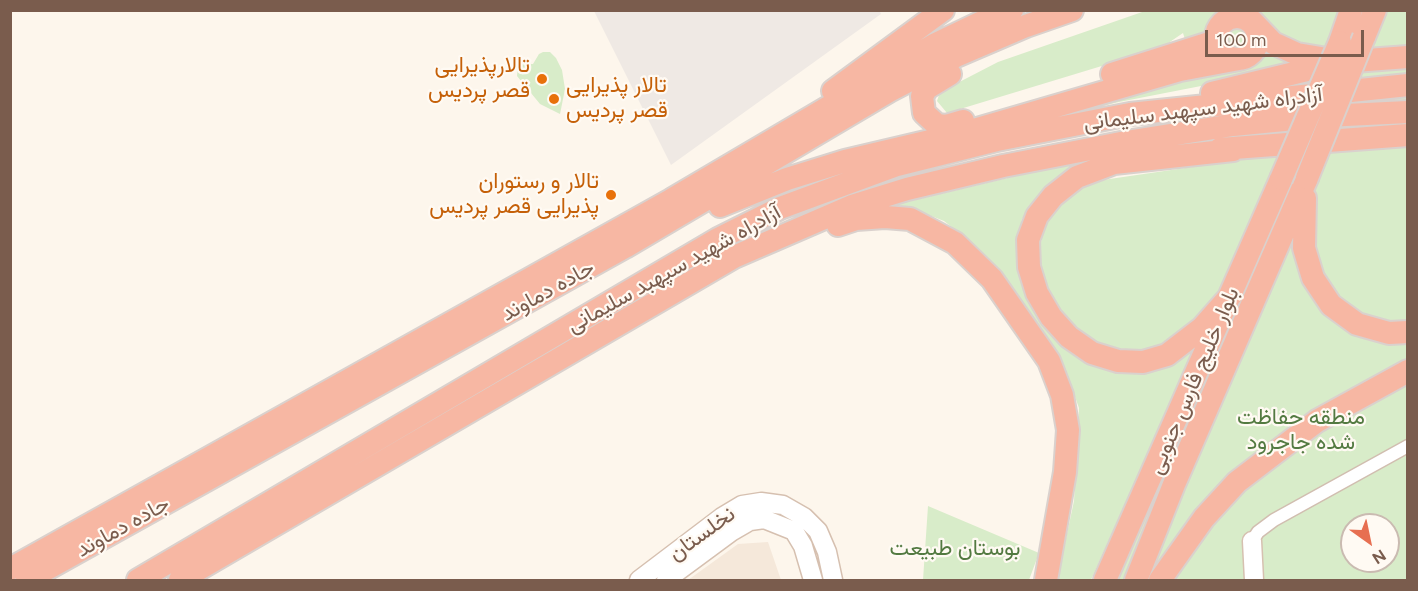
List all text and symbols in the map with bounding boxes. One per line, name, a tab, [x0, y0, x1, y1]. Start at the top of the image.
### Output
scale bar	[1208, 18, 1367, 56]
text: 100 m	[1216, 29, 1266, 51]
place label: تالارپذیرایی قصر پردیس	[428, 53, 530, 104]
marker: تالارپذیرایی قصر پردیس	[535, 72, 549, 86]
place label: تالار پذیرایی قصر پردیس	[566, 73, 668, 124]
street label: آزادراه شهید سپهبد سلیمانی	[1082, 81, 1324, 137]
marker: تالار پذیرایی قصر پردیس	[547, 92, 561, 106]
place label: تالار و رستوران پذیرایی قصر پردیس	[429, 169, 599, 220]
marker: تالار و رستوران پذیرایی قصر پردیس	[604, 188, 618, 202]
street label: آزادراه شهید سپهبد سلیمانی	[562, 199, 786, 339]
street label: جاده دماوند	[497, 255, 599, 327]
street label: بلوار خلیج فارس جنوبی	[1143, 284, 1245, 478]
park label: منطقه حفاظت شده جاجرود	[1237, 405, 1365, 457]
street label: جاده دماوند	[72, 491, 174, 563]
street label: نخلستان	[664, 501, 740, 567]
north arrow	[1340, 513, 1400, 573]
park label: بوستان طبیعت	[889, 536, 1021, 562]
text: N	[1369, 546, 1389, 568]

